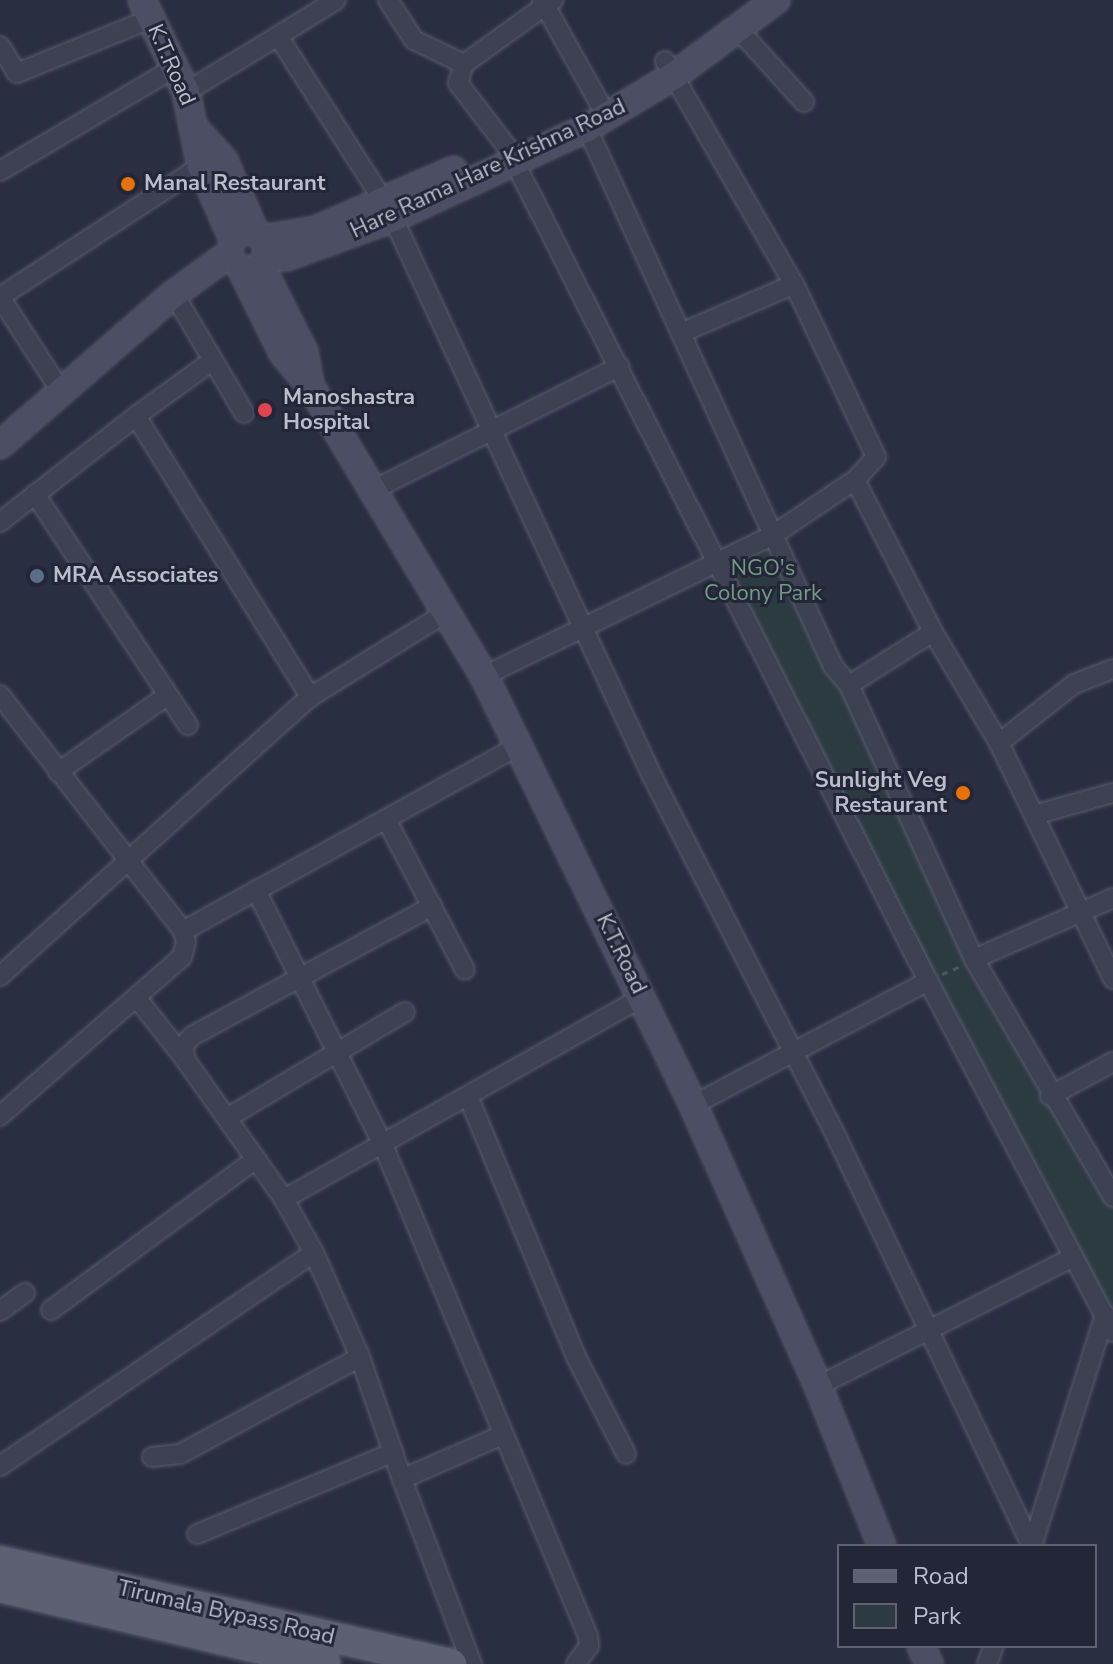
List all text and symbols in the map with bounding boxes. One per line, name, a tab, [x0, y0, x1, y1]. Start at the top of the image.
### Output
street label: K.T.Road	[141, 20, 201, 110]
street label: Hare Rama Hare Krishna Road	[346, 94, 630, 244]
place label: Manal Restaurant	[144, 171, 325, 197]
marker: Manal Restaurant	[119, 175, 137, 193]
place label: Manoshastra Hospital	[283, 384, 415, 436]
marker: Manoshastra Hospital	[254, 399, 276, 421]
park label: NGO's Colony Park	[704, 555, 822, 606]
place label: MRA Associates	[53, 563, 219, 589]
marker: MRA Associates	[28, 567, 46, 585]
place label: Sunlight Veg Restaurant	[815, 767, 947, 818]
marker: Sunlight Veg Restaurant	[954, 784, 972, 802]
street label: K.T.Road	[590, 910, 652, 998]
legend	[837, 1544, 1097, 1648]
text: Road	[913, 1560, 969, 1592]
street label: Tirumala Bypass Road	[115, 1575, 337, 1651]
text: Park	[913, 1600, 961, 1632]

